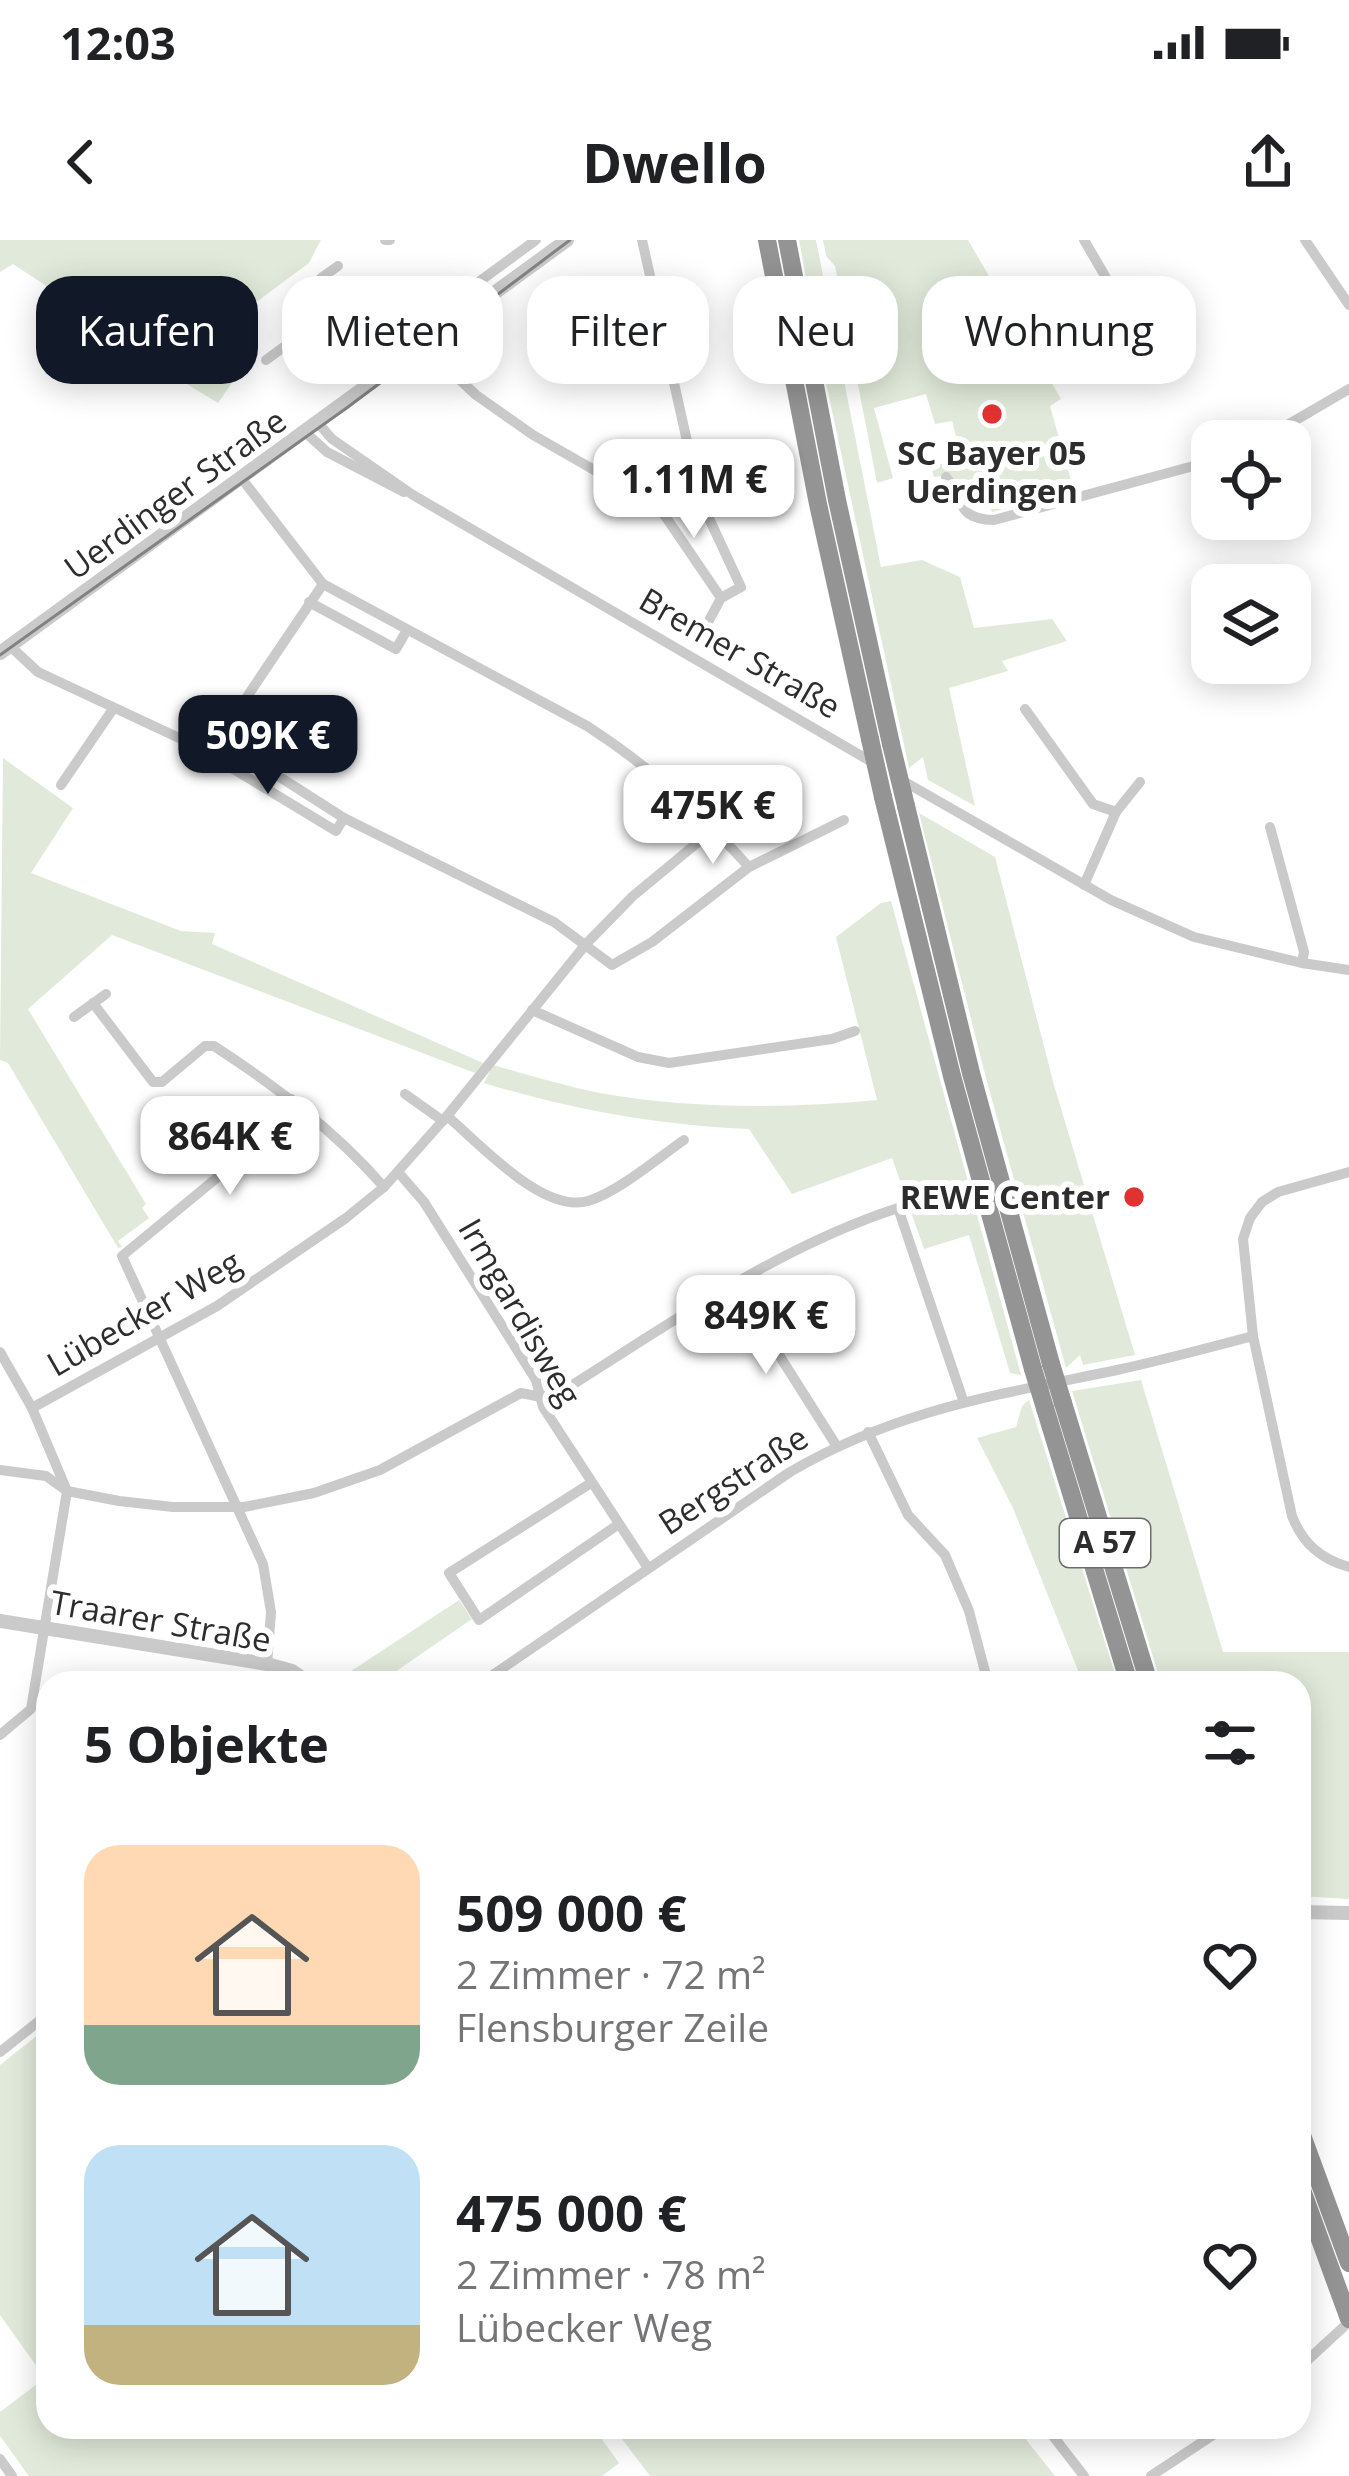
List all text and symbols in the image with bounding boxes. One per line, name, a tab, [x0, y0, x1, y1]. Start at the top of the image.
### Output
text: 12:03	[60, 12, 176, 73]
text: Dwello	[582, 125, 767, 199]
icon: back	[48, 129, 114, 195]
icon: share	[1235, 129, 1301, 195]
chip: Kaufen	[36, 276, 258, 384]
chip: Mieten	[282, 276, 503, 384]
chip: Filter	[527, 276, 709, 384]
chip: Neu	[733, 276, 898, 384]
chip: Wohnung	[922, 276, 1196, 384]
street label: Uerdinger Straße	[55, 398, 295, 589]
marker: SC Bayer 05 Uerdingen	[979, 401, 1005, 427]
map controls	[1191, 420, 1311, 684]
button: locate	[1191, 420, 1311, 540]
place label: SC Bayer 05 Uerdingen	[897, 430, 1087, 513]
pin: 1.11M €	[583, 439, 805, 541]
text: 1.11M €	[620, 451, 768, 504]
button: layers	[1191, 564, 1311, 684]
street label: Bremer Straße	[631, 577, 849, 728]
pin: 509K €	[170, 695, 366, 797]
text: 509K €	[205, 707, 331, 760]
pin: 475K €	[615, 765, 811, 867]
text: 475K €	[650, 777, 776, 830]
pin: 864K €	[132, 1096, 328, 1198]
text: 864K €	[167, 1108, 293, 1161]
place label: REWE Center	[900, 1174, 1110, 1219]
marker: REWE Center	[1121, 1184, 1147, 1210]
street label: Irmgardisweg	[449, 1210, 592, 1414]
street label: Lübecker Weg	[39, 1239, 249, 1386]
pin: 849K €	[668, 1275, 864, 1377]
text: 849K €	[703, 1287, 829, 1340]
street label: Bergstraße	[649, 1415, 816, 1545]
road number: A 57	[1060, 1519, 1150, 1567]
street label: Traarer Straße	[47, 1579, 275, 1662]
text: 5 Objekte	[84, 1708, 329, 1778]
icon: filters	[1197, 1710, 1263, 1776]
text: 509 000 €	[456, 1877, 687, 1947]
icon: home	[180, 1893, 324, 2037]
icon: heart	[1197, 1932, 1263, 1998]
text: 2 Zimmer · 72 m²	[456, 1947, 766, 2000]
text: Flensburger Zeile	[456, 2000, 769, 2053]
text: 475 000 €	[456, 2177, 687, 2247]
icon: home	[180, 2193, 324, 2337]
icon: heart	[1197, 2232, 1263, 2298]
text: 2 Zimmer · 78 m²	[456, 2247, 766, 2300]
text: Lübecker Weg	[456, 2300, 712, 2353]

